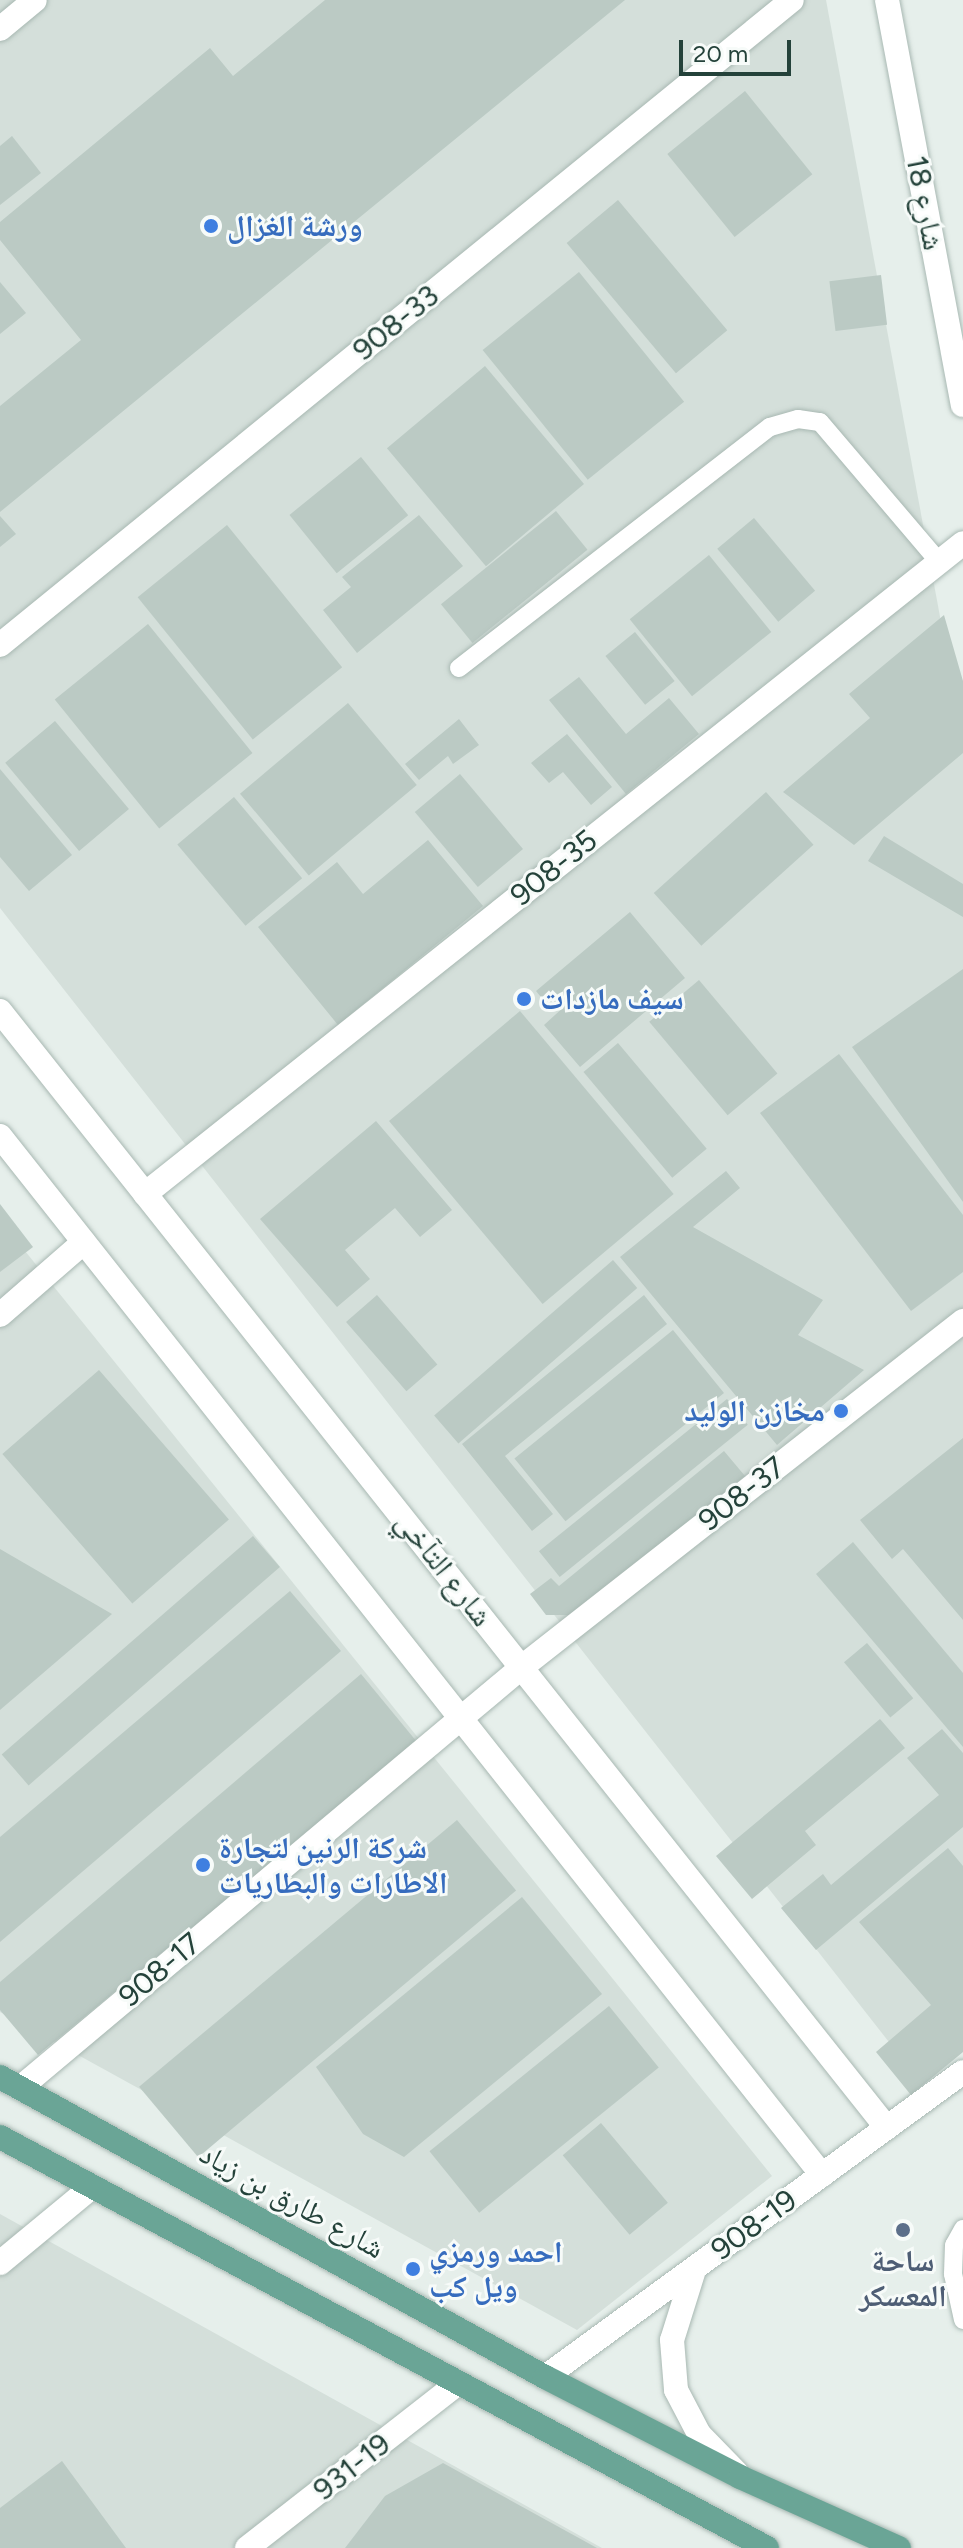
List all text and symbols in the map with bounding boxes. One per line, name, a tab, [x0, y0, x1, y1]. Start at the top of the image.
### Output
scale bar	[683, 24, 795, 74]
text: 20 m	[693, 39, 748, 68]
street label: شارع 18	[898, 153, 952, 253]
place label: ورشة الغزال	[227, 208, 363, 244]
marker: ورشة الغزال	[202, 217, 220, 235]
street label: 908-33	[346, 278, 446, 368]
street label: 908-35	[504, 822, 604, 914]
place label: سيف مازدات	[540, 981, 684, 1017]
marker: سيف مازدات	[515, 990, 533, 1008]
place label: مخازن الوليد	[684, 1393, 825, 1429]
marker: مخازن الوليد	[832, 1402, 850, 1420]
street label: 908-37	[692, 1449, 792, 1539]
street label: شارع التآخي	[388, 1504, 500, 1634]
place label: شركة الرنين لتجارة الاطارات والبطاريات	[219, 1830, 447, 1900]
marker: شركة الرنين لتجارة الاطارات والبطاريات	[194, 1856, 212, 1874]
street label: 908-17	[112, 1925, 208, 2015]
street label: شارع طارق بن زياد	[193, 2135, 391, 2267]
street label: 908-19	[704, 2182, 804, 2268]
marker: ساحة المعسكر	[894, 2221, 912, 2239]
place label: احمد ورمزي ويل كب	[429, 2234, 562, 2304]
place label: ساحة المعسكر	[859, 2243, 947, 2314]
marker: احمد ورمزي ويل كب	[404, 2260, 422, 2278]
street label: 931-19	[306, 2426, 398, 2508]

